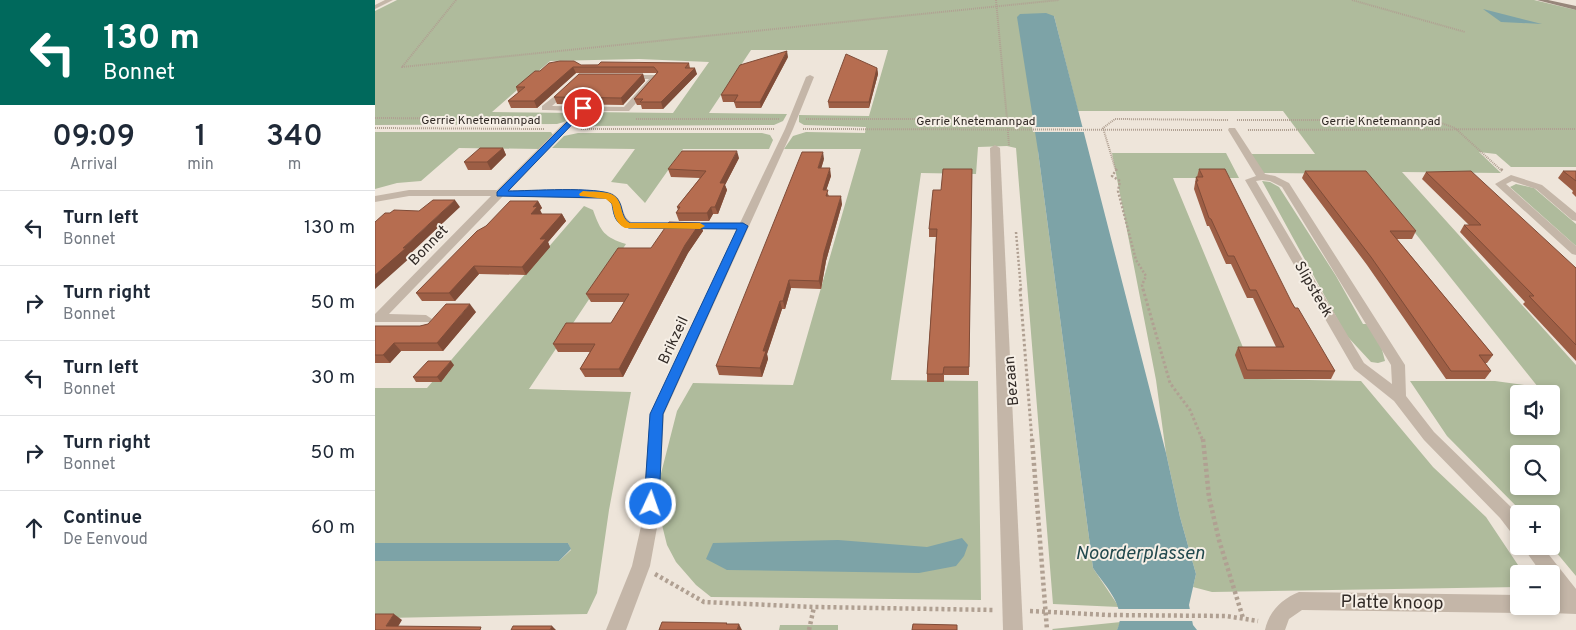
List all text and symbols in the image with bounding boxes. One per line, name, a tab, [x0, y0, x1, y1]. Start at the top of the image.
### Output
text: 130 m	[103, 17, 200, 61]
icon: left	[20, 20, 85, 85]
text: Bonnet	[103, 60, 175, 87]
pin	[562, 87, 604, 129]
icon: arrive	[569, 94, 597, 122]
street label: Gerrie Knetemannpad	[421, 113, 541, 129]
street label: Gerrie Knetemannpad	[916, 114, 1036, 130]
street label: Gerrie Knetemannpad	[1321, 114, 1441, 130]
text: 09:09	[52, 119, 135, 156]
text: 1	[195, 119, 206, 156]
text: 340	[266, 119, 323, 156]
text: Arrival	[70, 155, 117, 175]
text: min	[187, 155, 214, 175]
text: m	[288, 155, 301, 175]
text: Turn left	[63, 206, 139, 230]
icon: left	[20, 214, 48, 242]
text: 130 m	[304, 216, 355, 240]
street label: Bonnet	[405, 222, 453, 270]
text: Bonnet	[63, 230, 115, 250]
street label: Slipsteek	[1289, 258, 1336, 321]
text: Turn right	[63, 281, 151, 305]
icon: right	[20, 289, 48, 317]
text: 50 m	[310, 291, 355, 315]
text: Bonnet	[63, 305, 115, 325]
street label: Brikzeil	[655, 314, 694, 368]
street label: Bezaan	[1001, 355, 1024, 407]
text: Turn left	[63, 356, 139, 380]
icon: left	[20, 364, 48, 392]
text: 30 m	[311, 366, 355, 390]
text: Bonnet	[63, 380, 115, 400]
map controls	[1510, 385, 1560, 615]
button: sound	[1510, 385, 1560, 435]
text: Turn right	[63, 431, 151, 455]
icon: right	[20, 439, 48, 467]
text: 50 m	[310, 441, 355, 465]
button: search	[1510, 445, 1560, 495]
text: Bonnet	[63, 455, 115, 475]
position arrow	[624, 477, 676, 529]
button: +	[1510, 505, 1560, 555]
text: Continue	[63, 506, 142, 530]
icon: ahead	[20, 514, 48, 542]
text: 60 m	[311, 516, 355, 540]
text: De Eenvoud	[63, 530, 148, 550]
water label: Noorderplassen	[1075, 542, 1205, 566]
button: −	[1510, 565, 1560, 615]
street label: Platte knoop	[1340, 591, 1444, 616]

